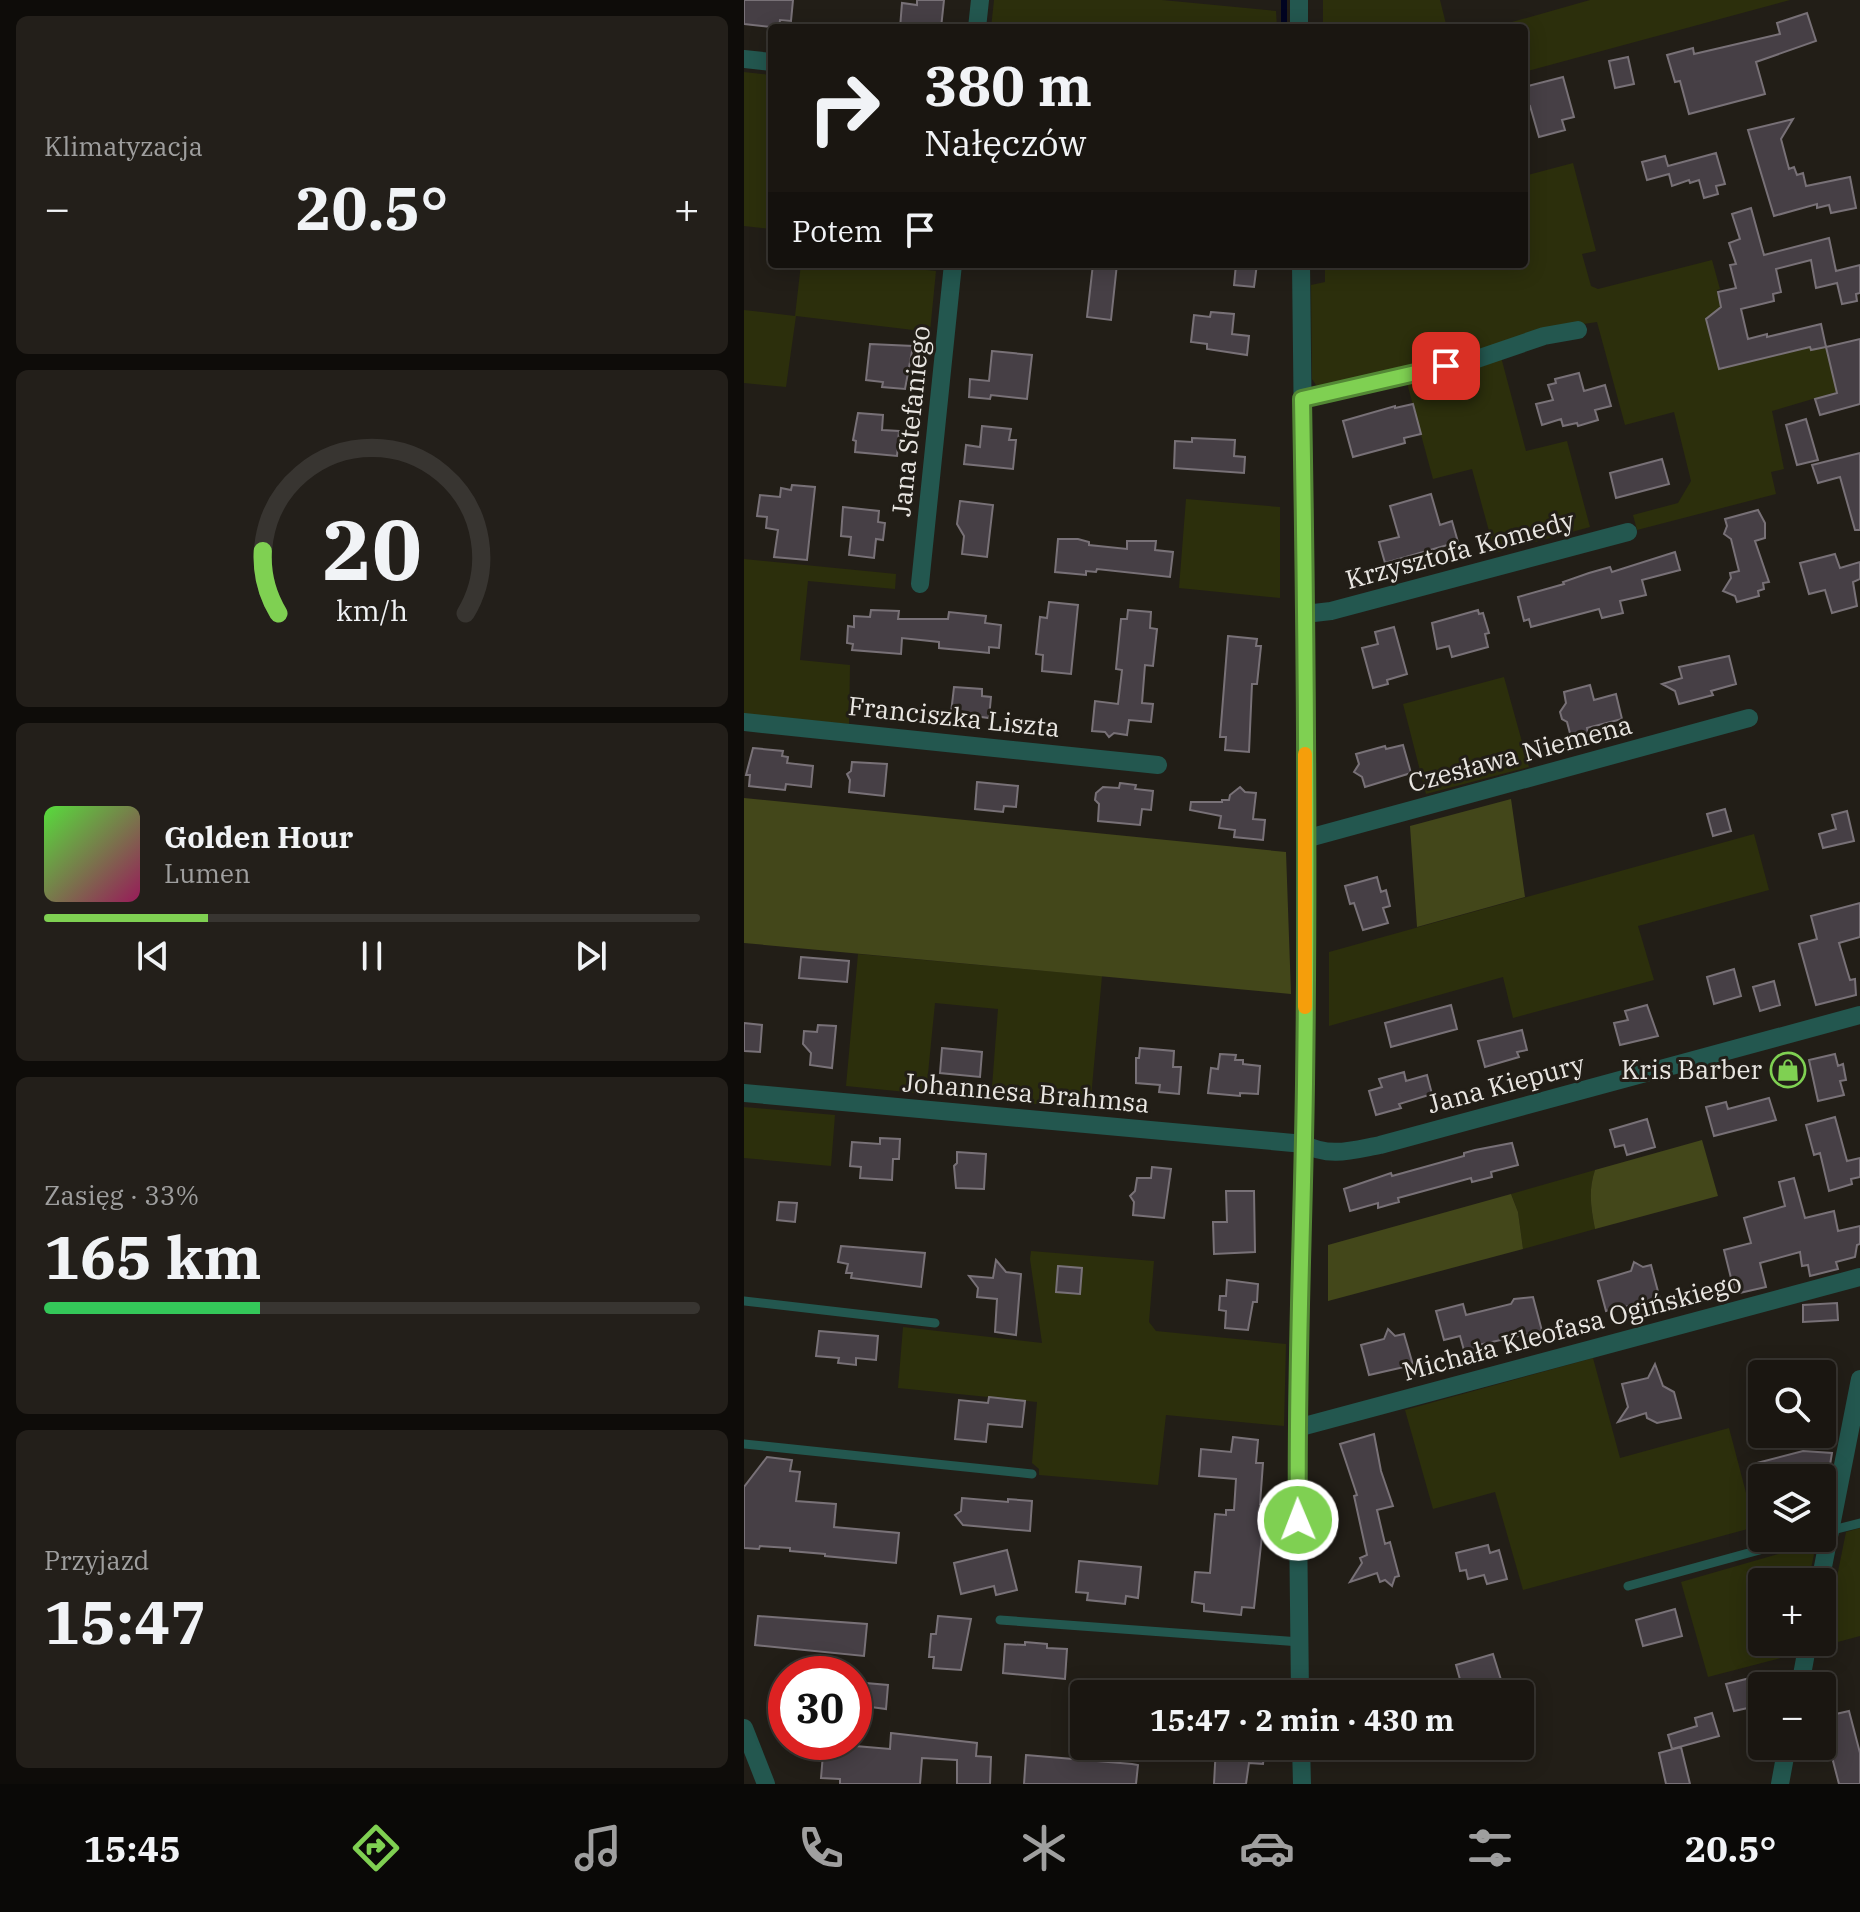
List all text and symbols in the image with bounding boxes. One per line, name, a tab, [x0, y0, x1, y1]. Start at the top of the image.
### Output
text: 380 m	[924, 49, 1092, 121]
icon: right	[792, 56, 896, 160]
text: Nałęczów	[924, 119, 1086, 166]
text: Klimatyzacja	[44, 129, 203, 163]
text: 20.5°	[295, 168, 449, 247]
text: −	[44, 179, 70, 236]
text: +	[674, 179, 700, 236]
icon: arrive	[898, 208, 942, 252]
text: Potem	[792, 211, 882, 250]
street label: Jana Stefaniego	[883, 324, 937, 518]
pin	[1412, 332, 1480, 400]
icon: arrive	[1424, 344, 1468, 388]
text: 20	[322, 495, 422, 603]
street label: Krzysztofa Komedy	[1341, 502, 1578, 596]
text: km/h	[336, 593, 408, 630]
street label: Franciszka Liszta	[847, 688, 1062, 744]
street label: Czesława Niemena	[1404, 707, 1635, 799]
text: Golden Hour	[164, 817, 353, 856]
text: Lumen	[164, 856, 251, 890]
icon: previous	[131, 934, 175, 978]
icon: pause	[350, 934, 394, 978]
icon: next	[569, 934, 613, 978]
street label: Jana Kiepury	[1423, 1046, 1588, 1120]
shop icon: Kris Barber	[1769, 1051, 1807, 1089]
place label: Kris Barber	[1621, 1052, 1762, 1086]
street label: Johannesa Brahmsa	[901, 1064, 1151, 1120]
text: Zasięg · 33%	[44, 1178, 199, 1212]
text: 165 km	[44, 1217, 262, 1296]
street label: Michała Kleofasa Ogińskiego	[1398, 1264, 1745, 1388]
map controls	[1748, 1360, 1836, 1760]
button: search	[1748, 1360, 1836, 1448]
button: layers	[1748, 1464, 1836, 1552]
position arrow	[1256, 1478, 1340, 1562]
text: Przyjazd	[44, 1543, 149, 1577]
button: +	[1748, 1568, 1836, 1656]
text: 15:47	[44, 1582, 206, 1661]
speed limit sign: 30	[768, 1656, 872, 1760]
button: −	[1748, 1672, 1836, 1760]
text: 15:47 · 2 min · 430 m	[1150, 1700, 1454, 1739]
icon: directions	[348, 1820, 404, 1876]
icon: music	[570, 1820, 626, 1876]
icon: phone	[793, 1820, 849, 1876]
icon: climate	[1016, 1820, 1072, 1876]
icon: car	[1239, 1820, 1295, 1876]
icon: filters	[1462, 1820, 1518, 1876]
text: 15:45	[83, 1825, 181, 1872]
text: 20.5°	[1685, 1825, 1777, 1872]

